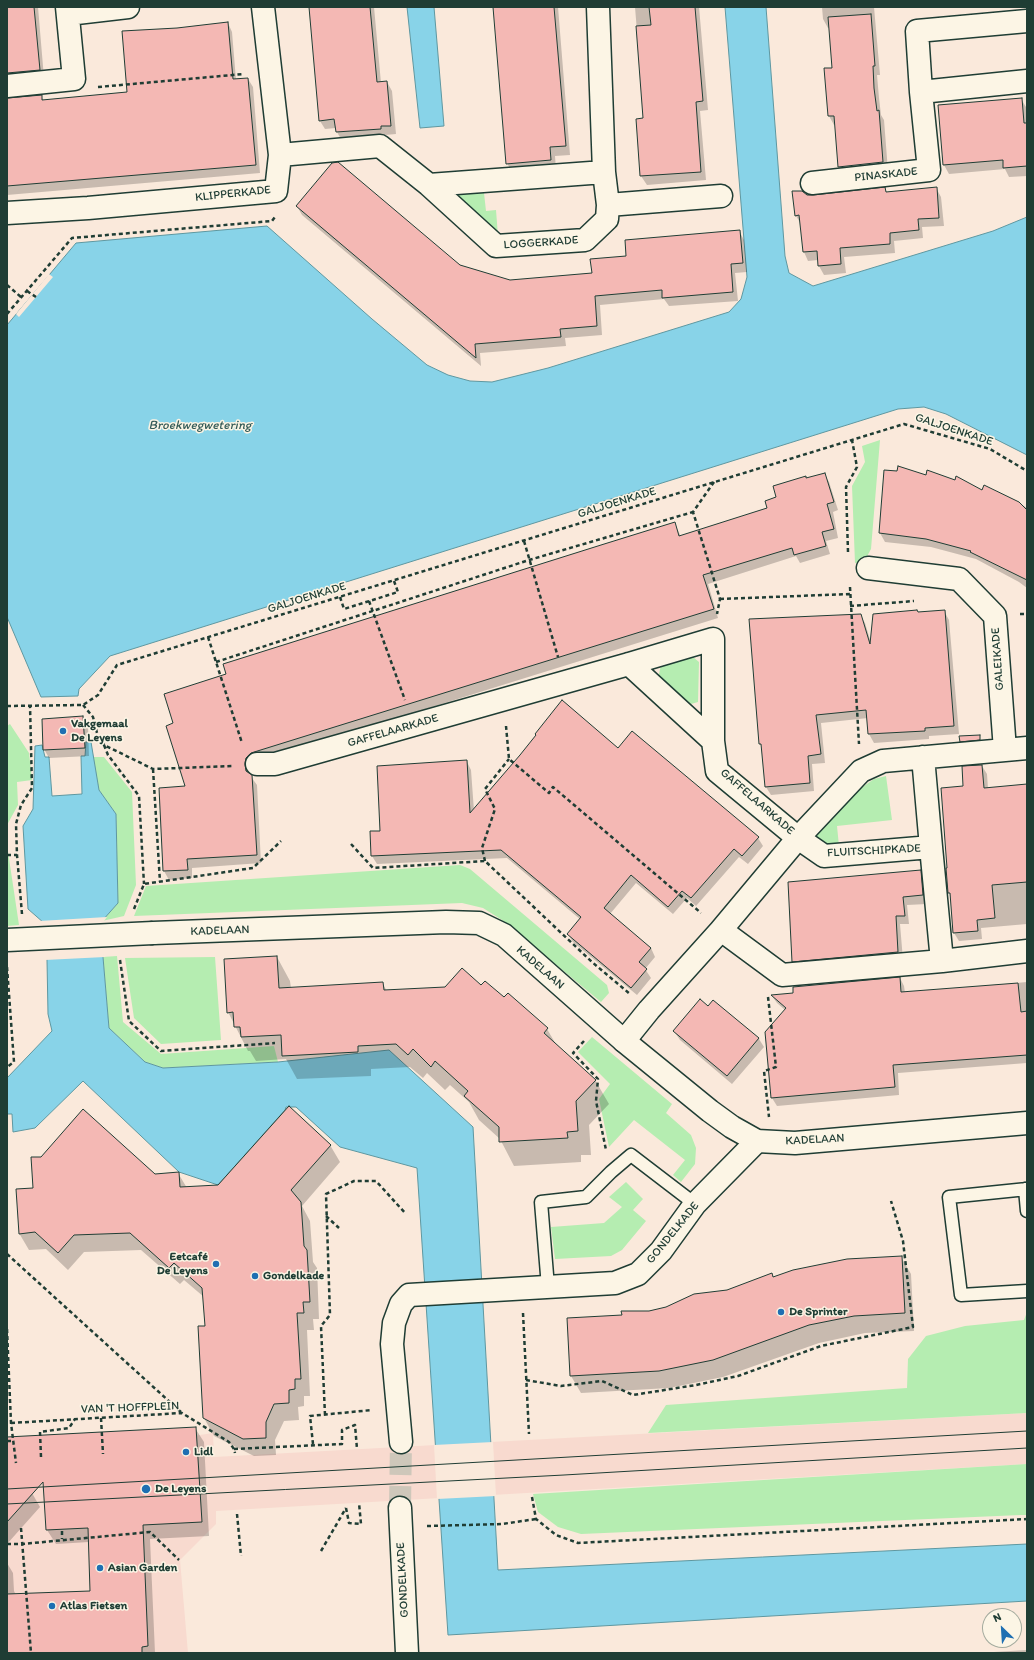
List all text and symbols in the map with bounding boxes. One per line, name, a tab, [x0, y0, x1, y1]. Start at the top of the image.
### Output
street label: PINASKADE	[854, 165, 918, 185]
street label: KLIPPERKADE	[194, 183, 272, 205]
street label: LOGGERKADE	[503, 233, 579, 253]
street label: GALJOENKADE	[913, 411, 995, 449]
water label: Broekwegwetering	[149, 418, 251, 434]
street label: GALJOENKADE	[576, 484, 658, 522]
street label: GALJOENKADE	[266, 579, 348, 617]
street label: GALEIKADE	[989, 627, 1007, 691]
street label: GAFFELAARKADE	[346, 711, 440, 751]
place label: Vakgemaal De Leyens	[71, 717, 128, 745]
marker: Vakgemaal De Leyens	[58, 726, 68, 736]
street label: GAFFELAARKADE	[717, 766, 797, 838]
street label: FLUITSCHIPKADE	[827, 841, 921, 861]
street label: KADELAAN	[190, 923, 250, 939]
street label: KADELAAN	[513, 943, 567, 993]
street label: KADELAAN	[785, 1131, 845, 1149]
street label: GONDELKADE	[644, 1199, 702, 1267]
place label: Eetcafé De Leyens	[157, 1250, 208, 1278]
marker: Eetcafé De Leyens	[211, 1259, 221, 1269]
place label: Gondelkade	[263, 1269, 324, 1283]
marker: Gondelkade	[250, 1271, 260, 1281]
place label: De Sprinter	[789, 1305, 848, 1319]
marker: De Sprinter	[776, 1307, 786, 1317]
street label: VAN 'T HOFFPLEIN	[81, 1399, 179, 1417]
place label: Lidl	[194, 1445, 213, 1459]
marker: Lidl	[181, 1447, 191, 1457]
place label: De Leyens	[155, 1482, 206, 1496]
marker: De Leyens	[140, 1483, 152, 1495]
street label: GONDELKADE	[394, 1542, 412, 1618]
place label: Asian Garden	[108, 1561, 177, 1575]
marker: Asian Garden	[95, 1563, 105, 1573]
place label: Atlas Fietsen	[60, 1599, 127, 1613]
marker: Atlas Fietsen	[47, 1601, 57, 1611]
north arrow	[982, 1608, 1022, 1648]
text: N	[991, 1610, 1003, 1625]

